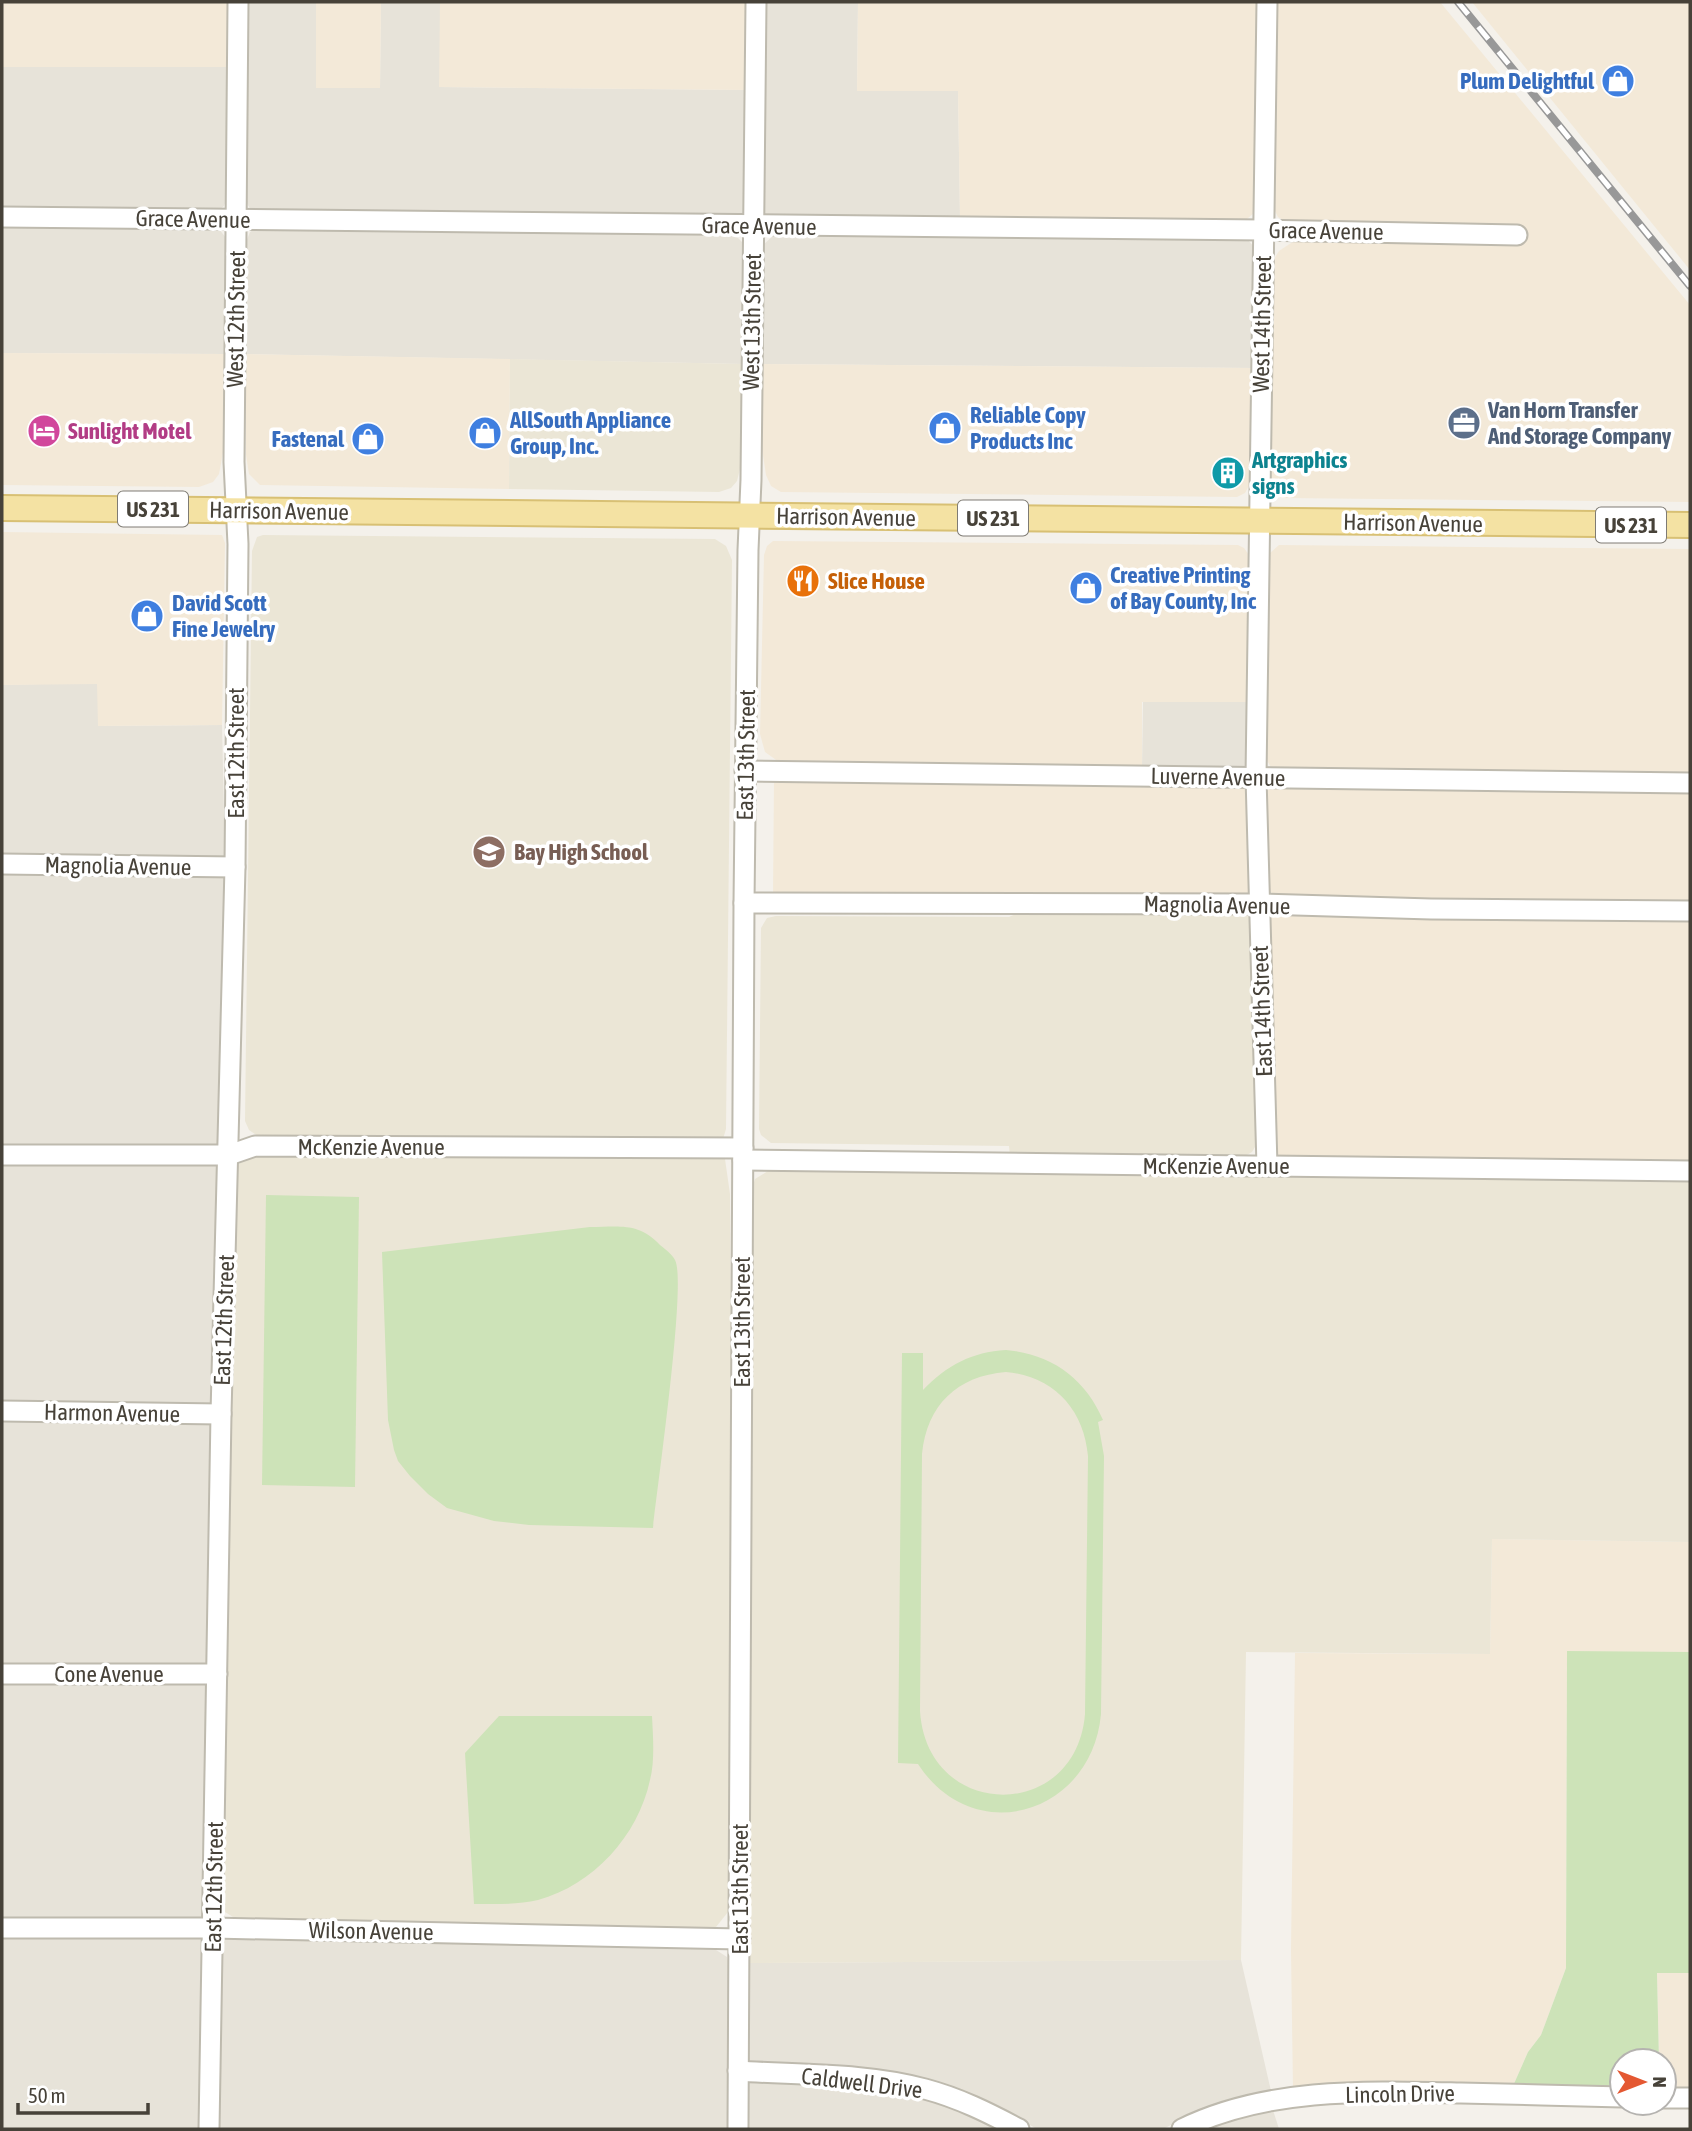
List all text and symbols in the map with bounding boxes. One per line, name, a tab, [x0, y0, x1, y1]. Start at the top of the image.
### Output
shop icon: Plum Delightful	[1599, 62, 1637, 100]
place label: Plum Delightful	[1460, 68, 1595, 94]
street label: Grace Avenue	[135, 205, 251, 233]
street label: Grace Avenue	[701, 212, 817, 240]
street label: Grace Avenue	[1268, 217, 1384, 245]
street label: West 12th Street	[222, 250, 250, 388]
street label: West 13th Street	[738, 253, 766, 391]
street label: West 14th Street	[1248, 255, 1276, 393]
place label: Van Horn Transfer And Storage Company	[1487, 397, 1672, 449]
place label: Reliable Copy Products Inc	[970, 402, 1086, 454]
office icon: Van Horn Transfer And Storage Company	[1445, 404, 1483, 442]
place label: AllSouth Appliance Group, Inc.	[509, 407, 671, 459]
shop icon: Reliable Copy Products Inc	[926, 409, 964, 447]
hotel icon: Sunlight Motel	[25, 412, 63, 450]
shop icon: AllSouth Appliance Group, Inc.	[466, 414, 504, 452]
place label: Sunlight Motel	[68, 418, 192, 444]
shop icon: Fastenal	[349, 420, 387, 458]
place label: Fastenal	[272, 426, 345, 452]
place label: Artgraphics signs	[1251, 447, 1347, 499]
building icon: Artgraphics signs	[1209, 454, 1247, 492]
road number: US 231	[118, 491, 188, 526]
street label: Harrison Avenue	[209, 497, 349, 525]
road number: US 231	[958, 500, 1028, 536]
street label: Harrison Avenue	[776, 503, 916, 531]
road number: US 231	[1596, 508, 1666, 542]
street label: Harrison Avenue	[1343, 509, 1483, 537]
restaurant icon: Slice House	[784, 562, 822, 600]
place label: Creative Printing of Bay County, Inc	[1110, 562, 1257, 614]
place label: Slice House	[828, 568, 925, 594]
shop icon: Creative Printing of Bay County, Inc	[1067, 569, 1105, 607]
place label: David Scott Fine Jewelry	[172, 590, 276, 642]
shop icon: David Scott Fine Jewelry	[128, 597, 166, 635]
street label: East 12th Street	[223, 687, 249, 819]
street label: East 13th Street	[732, 689, 760, 821]
street label: Luverne Avenue	[1150, 763, 1286, 791]
school or university icon: Bay High School	[470, 833, 508, 871]
place label: Bay High School	[514, 839, 649, 865]
street label: Magnolia Avenue	[44, 852, 192, 880]
street label: Magnolia Avenue	[1143, 891, 1291, 919]
street label: East 14th Street	[1247, 945, 1277, 1077]
street label: McKenzie Avenue	[297, 1134, 445, 1160]
street label: McKenzie Avenue	[1142, 1153, 1290, 1179]
street label: East 12th Street	[209, 1254, 239, 1386]
street label: East 13th Street	[729, 1256, 755, 1388]
street label: Harmon Avenue	[44, 1399, 180, 1427]
street label: Cone Avenue	[54, 1661, 164, 1687]
street label: East 12th Street	[200, 1821, 228, 1953]
street label: East 13th Street	[727, 1823, 753, 1955]
street label: Wilson Avenue	[308, 1917, 434, 1945]
north arrow	[1608, 2047, 1678, 2117]
street label: Caldwell Drive	[800, 2063, 924, 2103]
scale bar	[18, 2072, 147, 2116]
text: N	[1649, 2076, 1671, 2088]
street label: Lincoln Drive	[1345, 2080, 1455, 2108]
text: 50 m	[28, 2083, 66, 2107]

